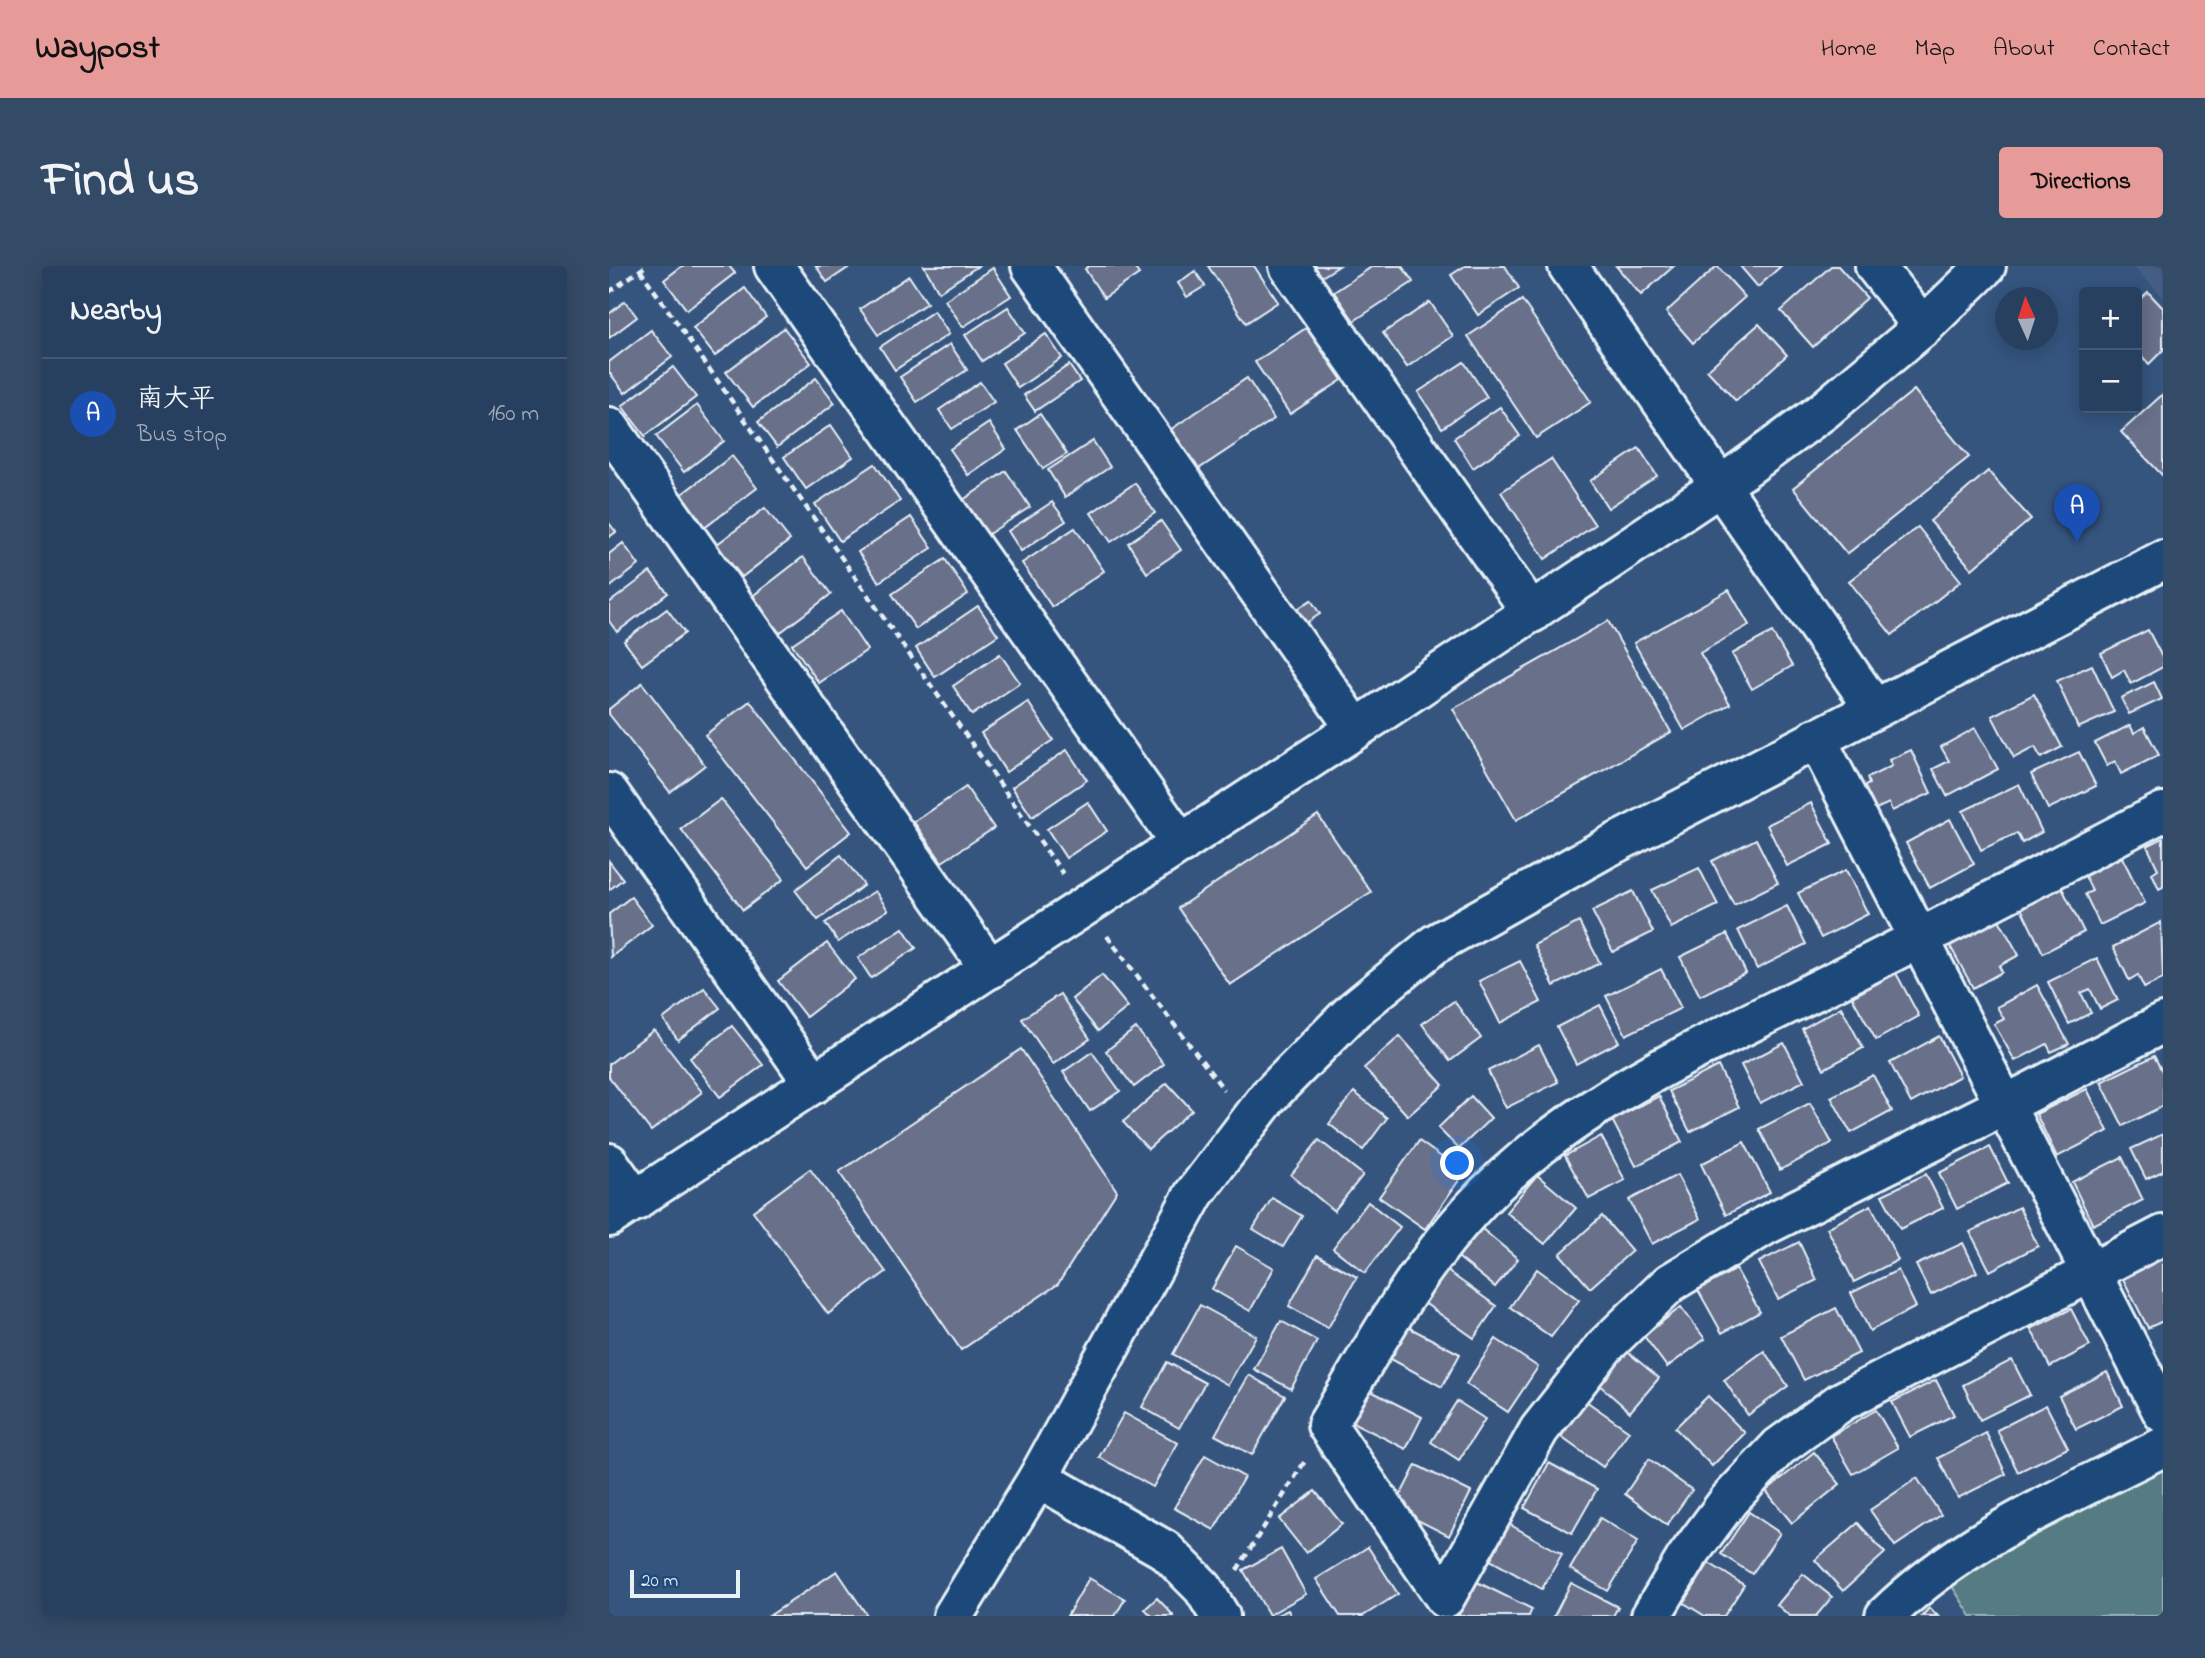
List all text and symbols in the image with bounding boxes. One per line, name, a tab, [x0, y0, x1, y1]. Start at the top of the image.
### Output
text: Waypost	[35, 25, 160, 73]
text: Home	[1821, 32, 1877, 67]
text: Map	[1915, 32, 1955, 67]
text: About	[1993, 32, 2055, 67]
text: Contact	[2093, 32, 2170, 67]
text: Find us	[42, 146, 199, 218]
button: Directions	[1999, 147, 2163, 218]
north arrow	[1995, 287, 2058, 350]
map controls	[2079, 287, 2142, 413]
button: +	[2079, 287, 2142, 350]
text: Nearby	[70, 290, 162, 334]
button: −	[2079, 350, 2142, 413]
text: 南大平	[137, 381, 215, 419]
text: A	[86, 398, 100, 431]
text: 160 m	[488, 398, 539, 431]
text: Bus stop	[137, 419, 227, 452]
pin: A	[2054, 484, 2100, 542]
your location	[1440, 1146, 1474, 1180]
scale bar	[630, 1567, 740, 1599]
text: 20 m	[641, 1568, 678, 1595]

